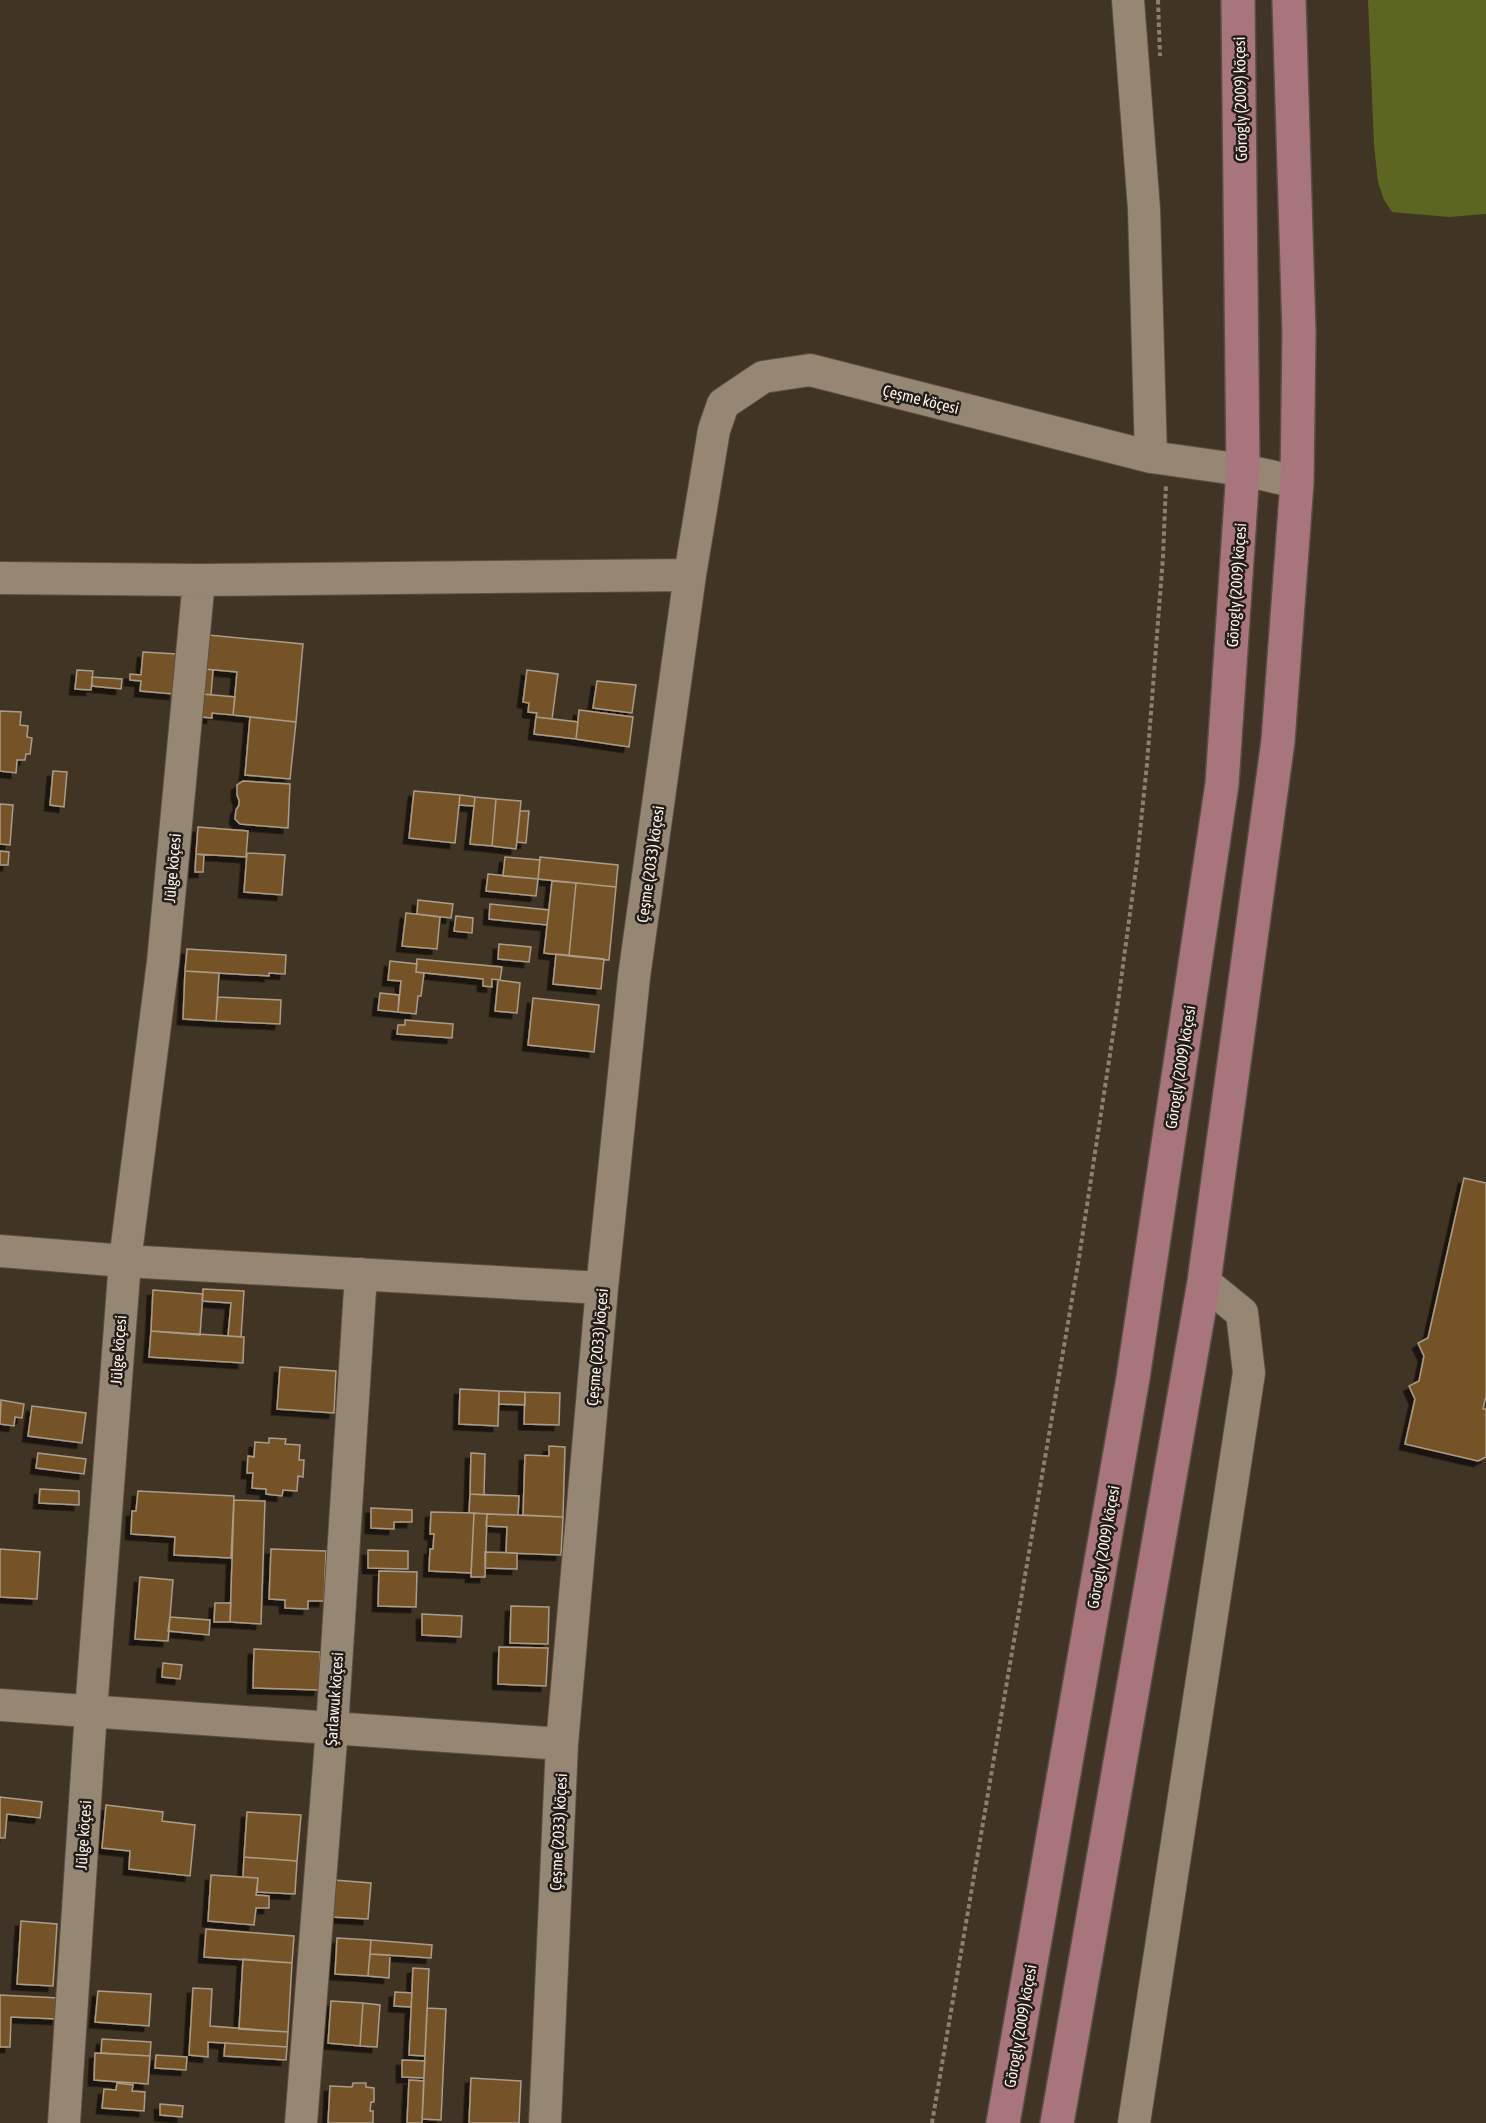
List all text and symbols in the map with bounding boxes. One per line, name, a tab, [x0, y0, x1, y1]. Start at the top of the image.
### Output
street label: Görogly (2009) köçesi	[1230, 36, 1251, 161]
street label: Çeşme köçesi	[881, 381, 961, 418]
street label: Görogly (2009) köçesi	[1223, 522, 1250, 648]
street label: Çeşme (2033) köçesi	[633, 804, 668, 924]
street label: Jülge köçesi	[160, 833, 185, 904]
street label: Görogly (2009) köçesi	[1161, 1004, 1200, 1130]
street label: Çeşme (2033) köçesi	[583, 1288, 612, 1407]
street label: Jülge köçesi	[107, 1315, 130, 1385]
street label: Görogly (2009) köçesi	[1083, 1484, 1124, 1610]
street label: Şarlawuk köçesi	[322, 1652, 347, 1746]
street label: Çeşme (2033) köçesi	[546, 1773, 571, 1891]
street label: Jülge köçesi	[72, 1800, 95, 1870]
street label: Görogly (2009) köçesi	[1000, 1963, 1041, 2089]

